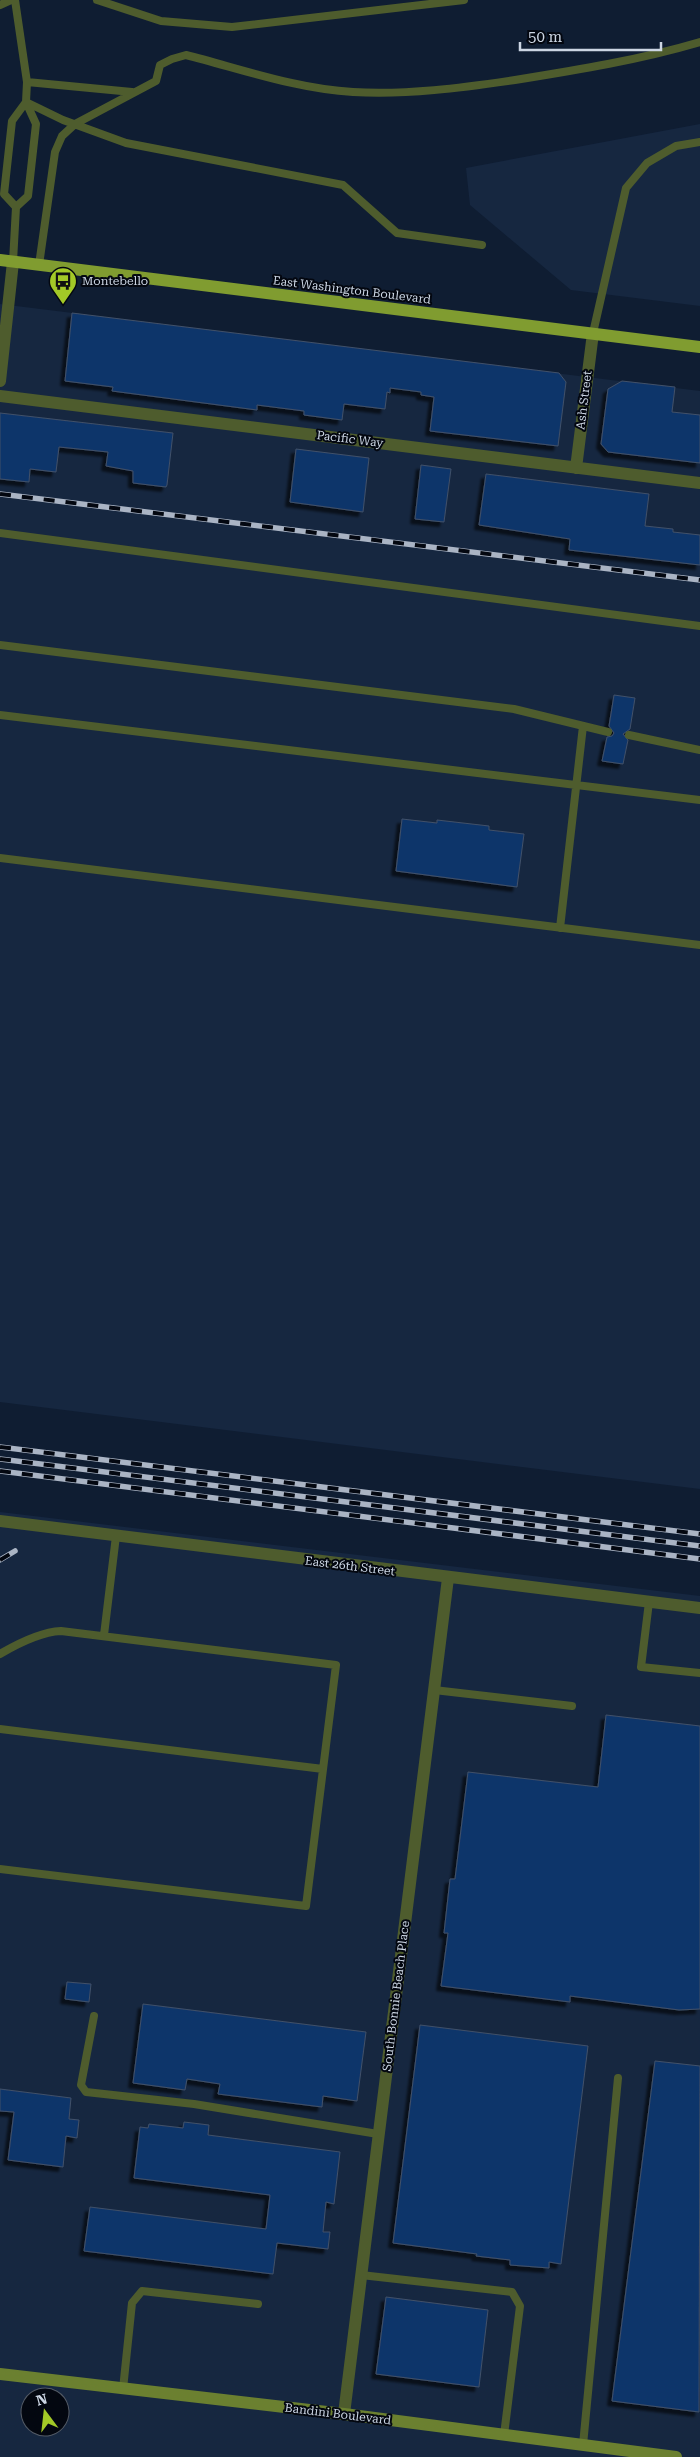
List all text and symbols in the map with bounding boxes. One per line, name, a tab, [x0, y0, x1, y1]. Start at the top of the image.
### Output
scale bar	[520, 20, 661, 52]
text: 50 m	[528, 28, 563, 46]
bus stop icon: Montebello	[48, 266, 78, 305]
street label: East Washington Boulevard	[272, 273, 432, 307]
place label: Montebello	[82, 274, 148, 288]
street label: Ash Street	[573, 369, 595, 430]
street label: Pacific Way	[316, 428, 385, 450]
street label: East 26th Street	[304, 1554, 396, 1579]
street label: South Bonnie Beach Place	[380, 1919, 412, 2072]
north arrow	[20, 2387, 70, 2437]
text: N	[34, 2390, 49, 2409]
street label: Bandini Boulevard	[284, 2401, 392, 2428]

